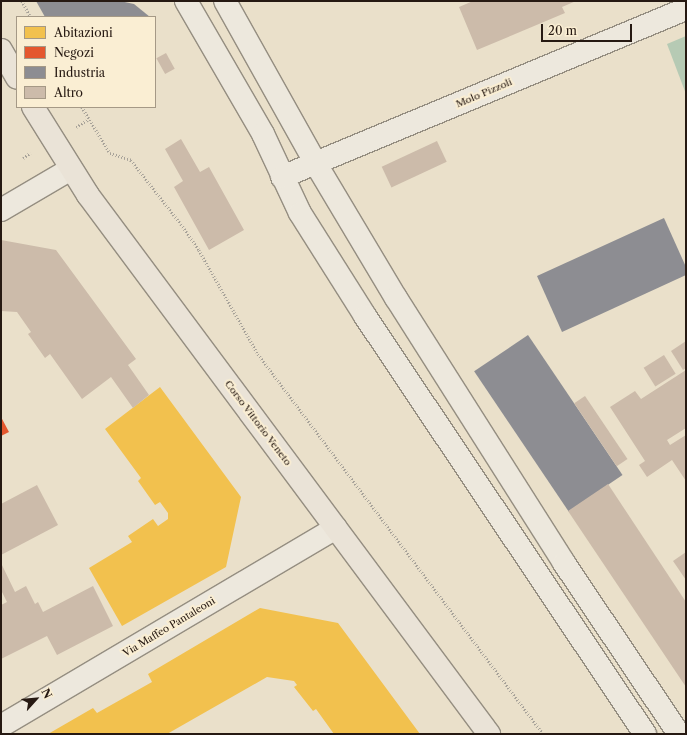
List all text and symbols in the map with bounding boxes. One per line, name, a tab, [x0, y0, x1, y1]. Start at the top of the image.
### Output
legend	[16, 16, 156, 108]
scale bar	[543, 16, 634, 42]
text: 20 m	[548, 23, 577, 38]
text: Abitazioni	[54, 25, 113, 40]
text: Negozi	[54, 45, 94, 60]
text: Industria	[54, 65, 105, 80]
street label: Molo Pizzoli	[454, 76, 514, 110]
text: Altro	[54, 85, 83, 100]
street label: Corso Vittorio Veneto	[222, 378, 294, 468]
street label: Via Maffeo Pantaleoni	[121, 595, 217, 659]
north arrow	[16, 679, 56, 719]
text: N	[38, 686, 55, 701]

